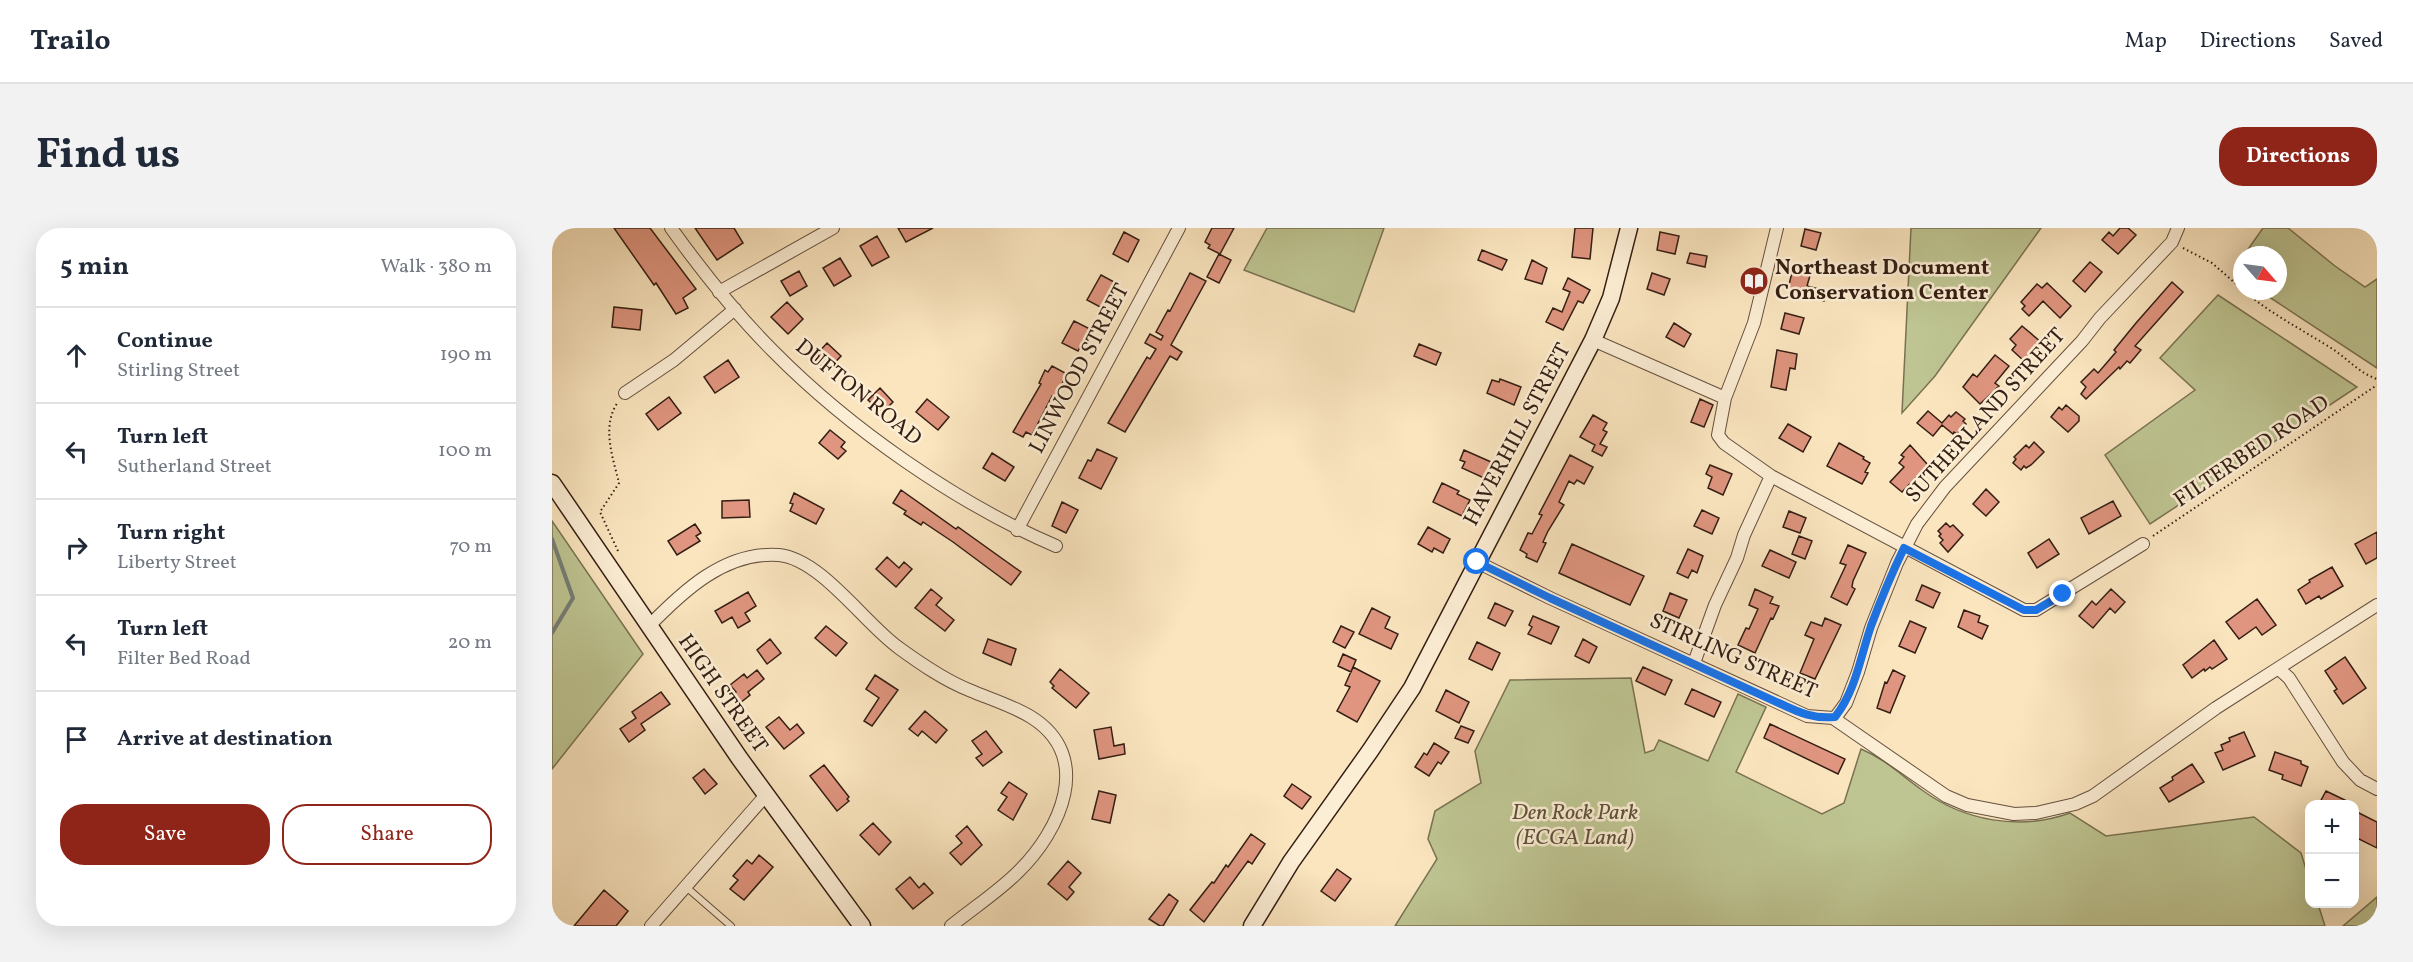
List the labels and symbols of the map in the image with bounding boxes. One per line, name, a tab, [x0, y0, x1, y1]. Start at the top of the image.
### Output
north arrow	[2233, 246, 2287, 300]
place label: Northeast Document Conservation Center	[1775, 253, 1989, 309]
library icon: Northeast Document Conservation Center	[1738, 265, 1770, 297]
street label: LINWOOD STREET	[1022, 278, 1138, 459]
street label: SUTHERLAND STREET	[1899, 321, 2073, 510]
street label: DUFTON ROAD	[788, 332, 928, 454]
street label: HAVERHILL STREET	[1457, 338, 1579, 532]
street label: FILTERBED ROAD	[2168, 388, 2336, 516]
route start	[1463, 548, 1489, 574]
route end	[2049, 580, 2075, 606]
street label: STIRLING STREET	[1644, 606, 1822, 708]
street label: HIGH STREET	[669, 628, 775, 760]
park label: Den Rock Park (ECGA Land)	[1512, 798, 1638, 854]

